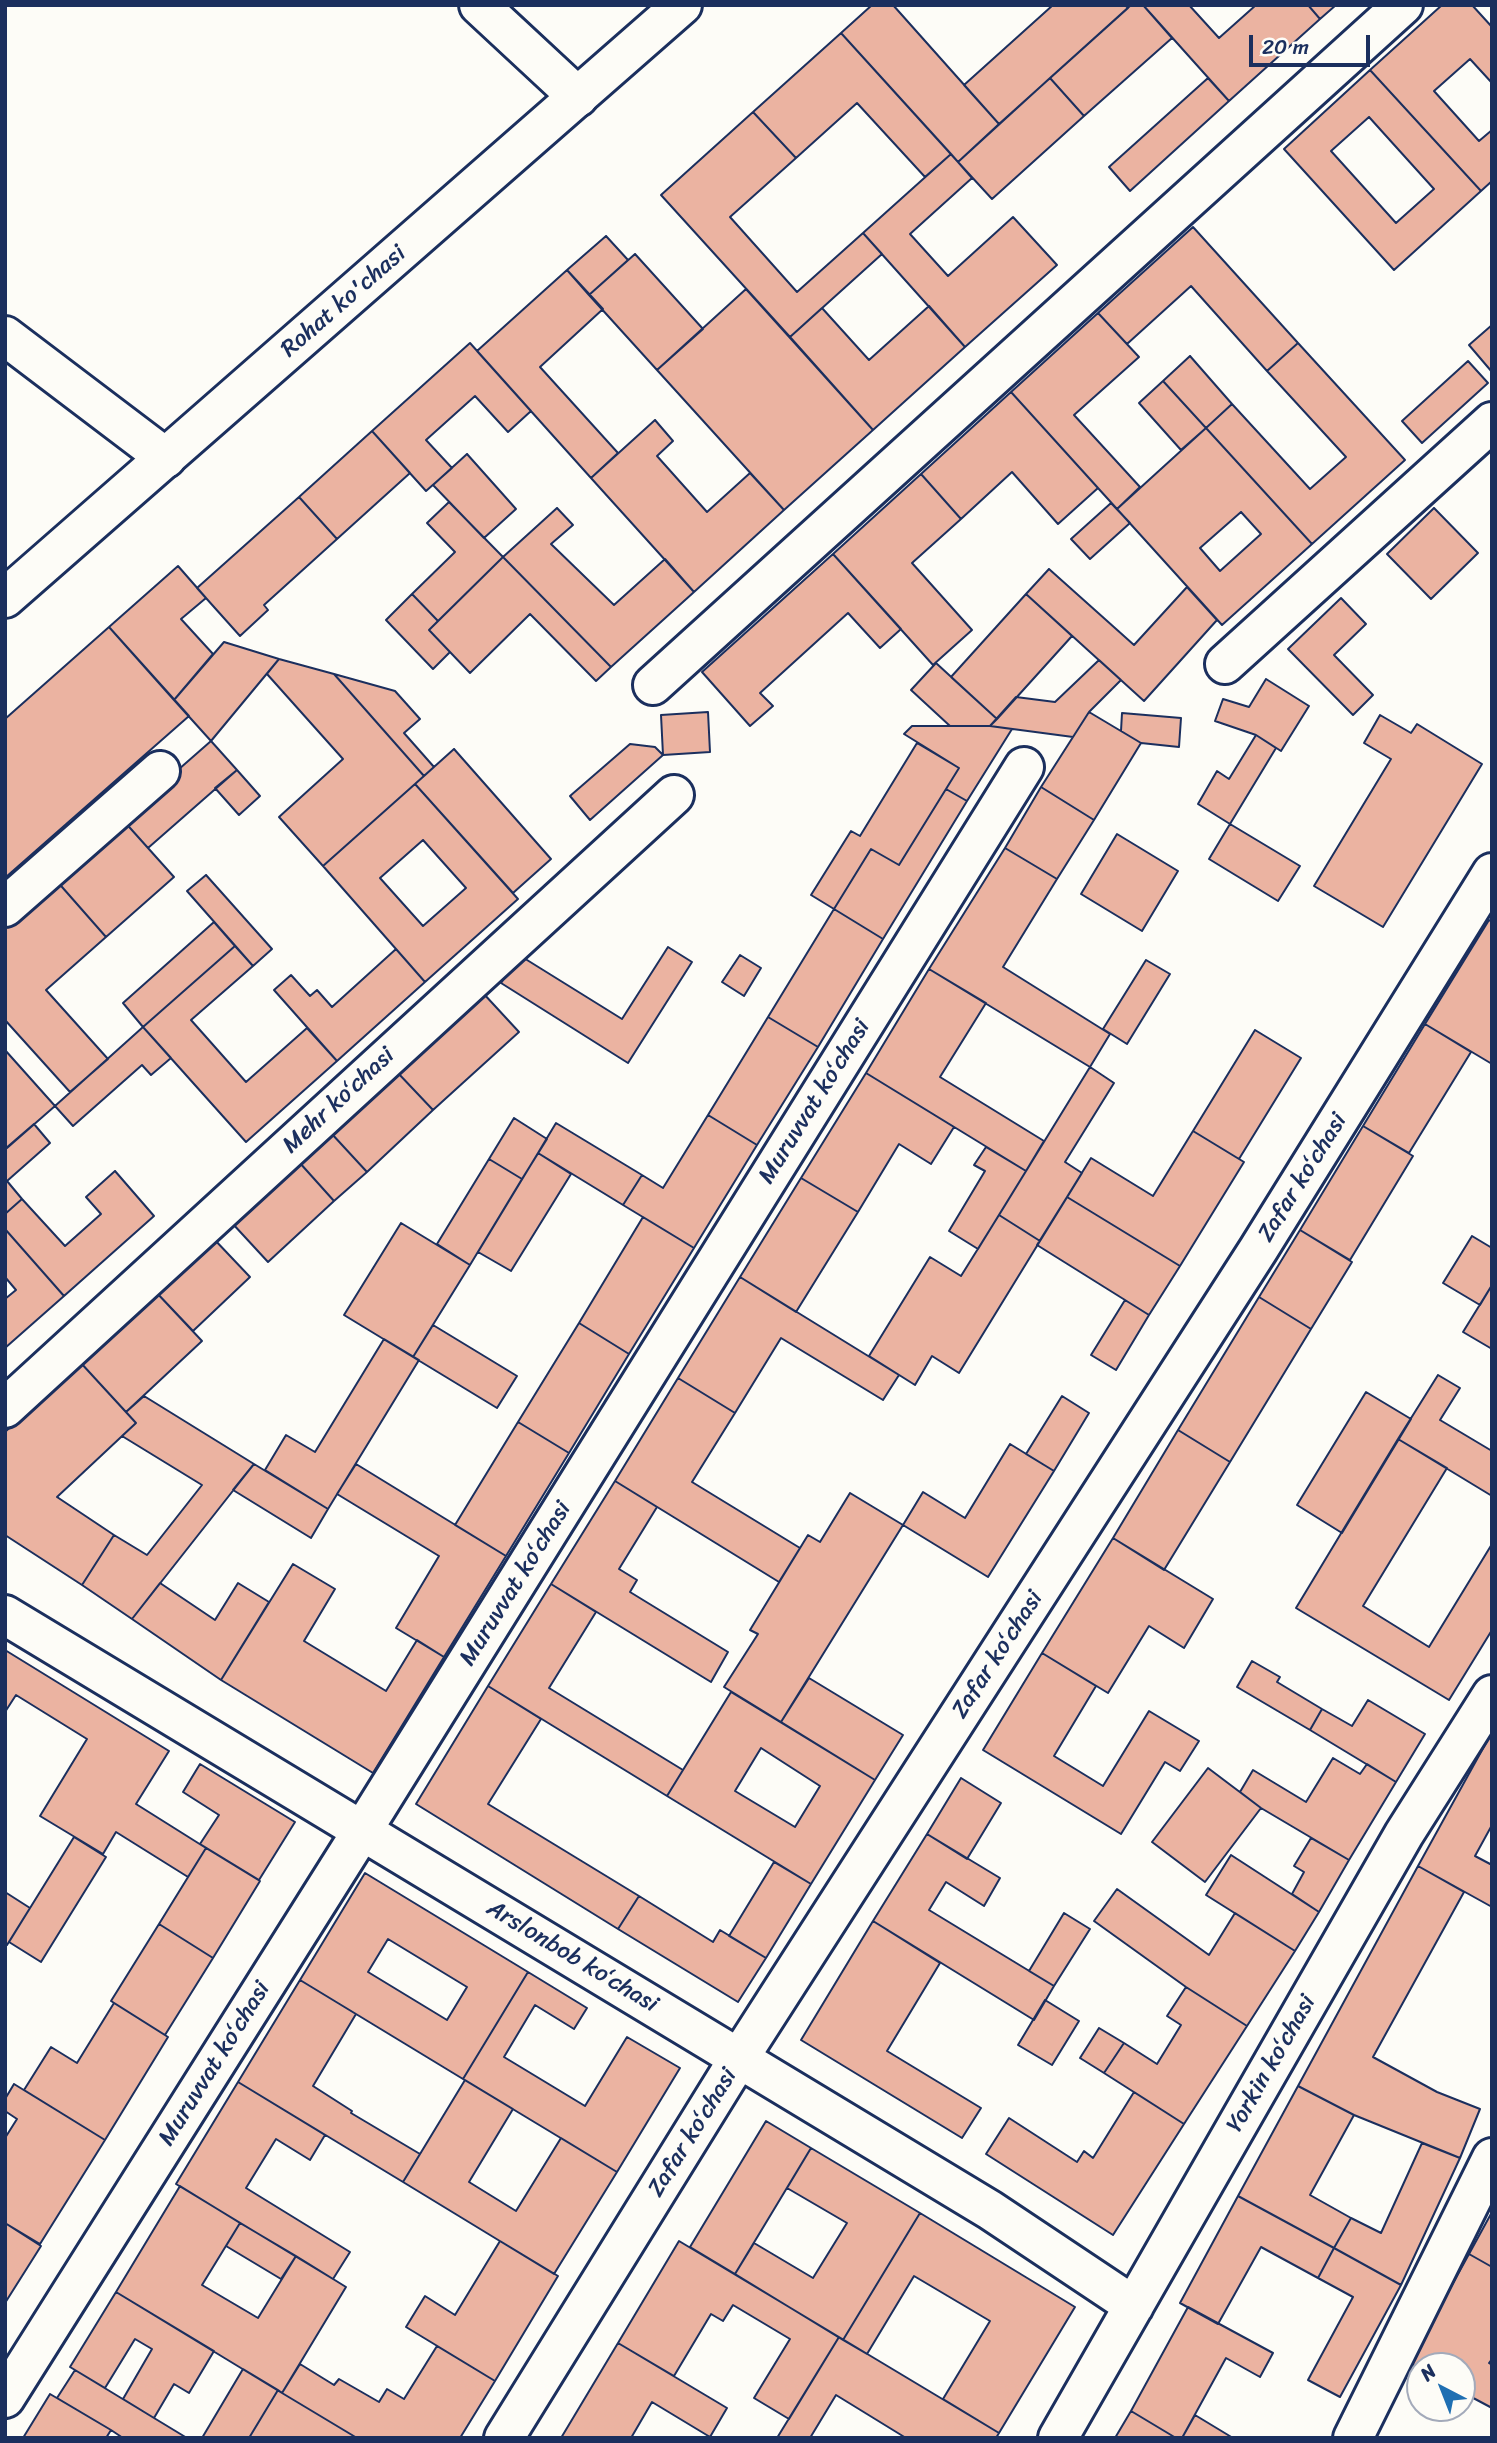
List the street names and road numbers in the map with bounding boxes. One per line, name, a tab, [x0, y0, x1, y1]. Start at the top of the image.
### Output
street label: Rohat ko'chasi	[276, 240, 412, 364]
street label: Muruvvat koʻchasi	[753, 1014, 877, 1190]
street label: Mehr koʻchasi	[277, 1042, 401, 1160]
street label: Zafar koʻchasi	[1252, 1108, 1354, 1248]
street label: Muruvvat koʻchasi	[454, 1496, 578, 1672]
street label: Zafar koʻchasi	[946, 1586, 1050, 1724]
street label: Arslonbob koʻchasi	[481, 1894, 663, 2020]
street label: Muruvvat koʻchasi	[153, 1976, 277, 2152]
street label: Yorkin koʻchasi	[1221, 1990, 1323, 2138]
street label: Zafar koʻchasi	[642, 2063, 744, 2203]

